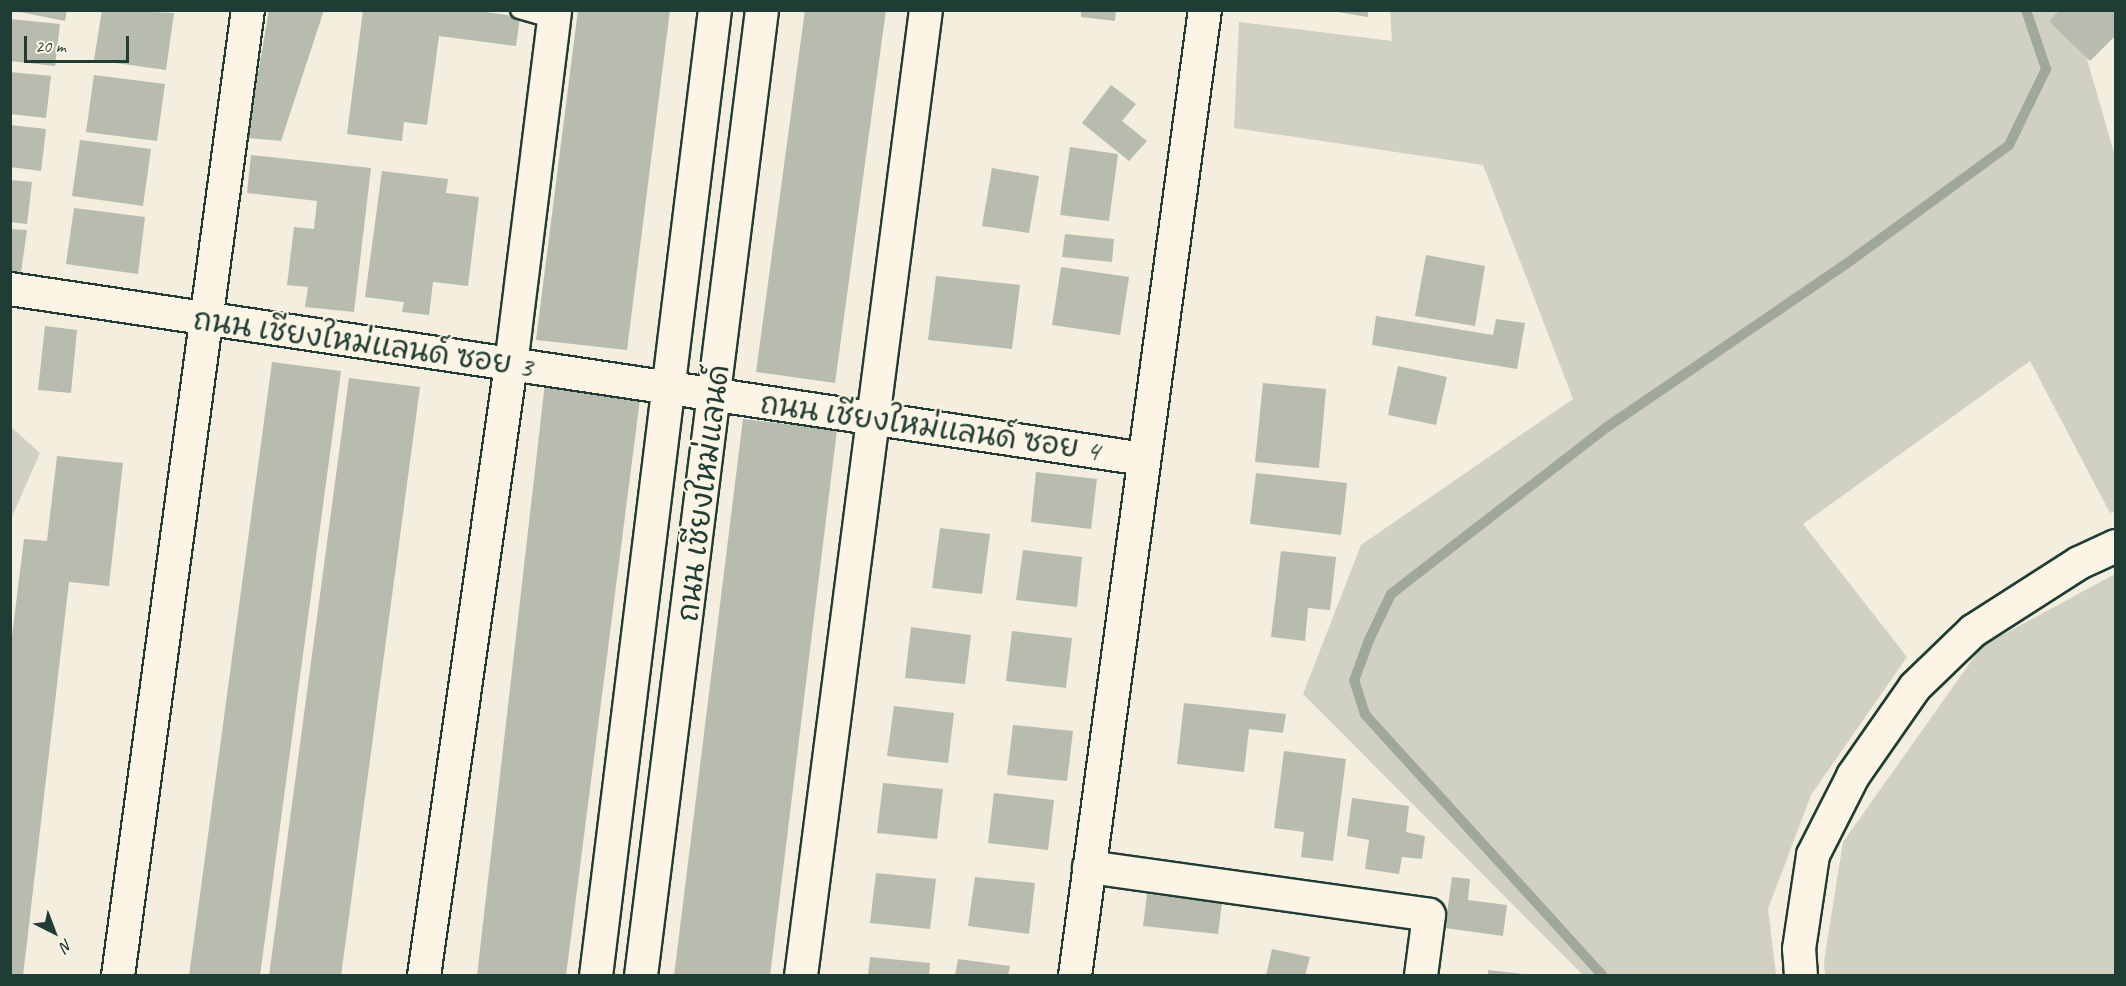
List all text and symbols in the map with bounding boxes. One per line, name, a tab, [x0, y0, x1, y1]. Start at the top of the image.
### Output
scale bar	[27, 24, 132, 62]
text: 20 m	[35, 35, 66, 57]
street label: ถนน เชียงใหม่แลนด์ ซอย 3	[191, 301, 535, 385]
street label: ถนน เชียงใหม่แลนด์	[669, 363, 737, 623]
street label: ถนน เชียงใหม่แลนด์ ซอย 4	[758, 385, 1102, 469]
north arrow	[24, 902, 84, 962]
text: N	[56, 935, 76, 956]

